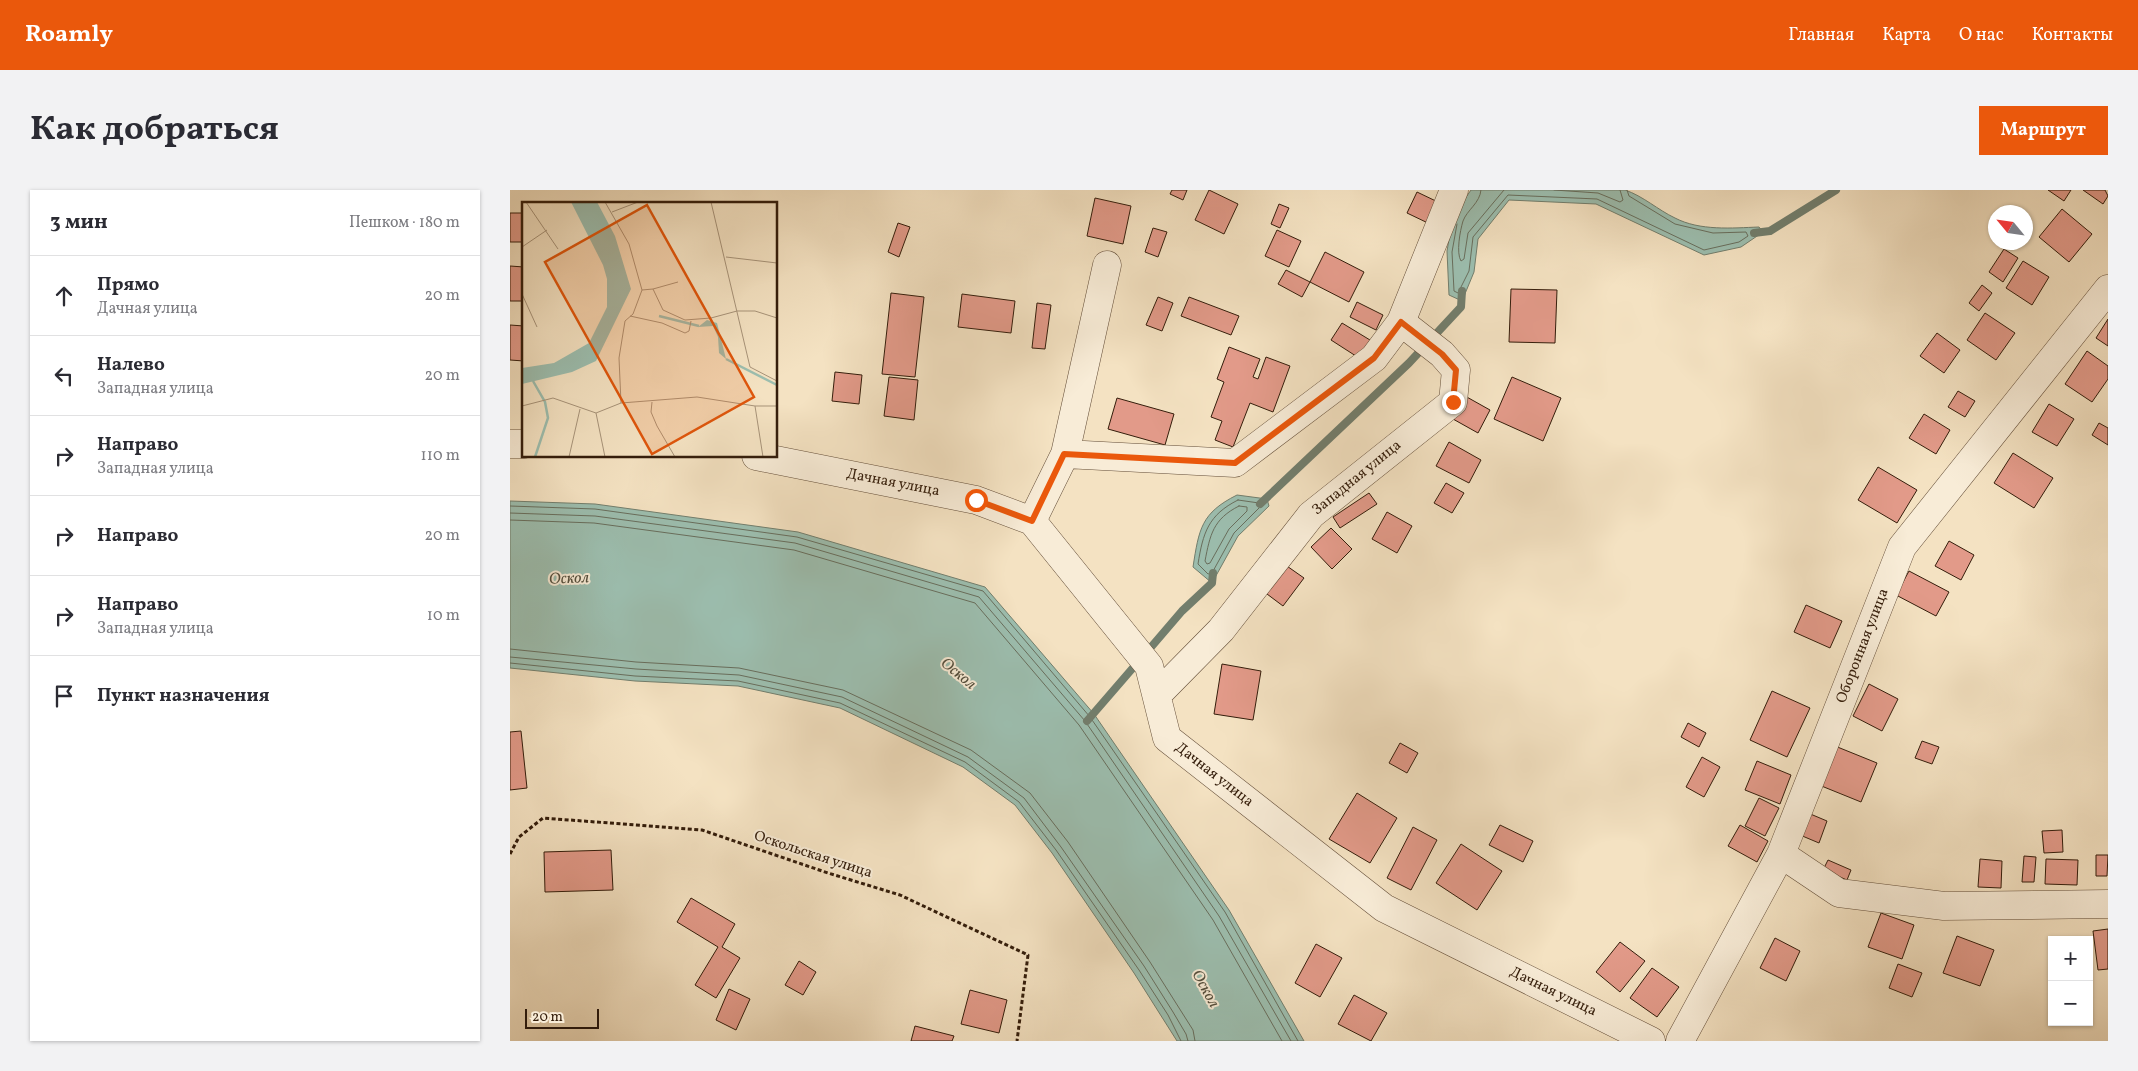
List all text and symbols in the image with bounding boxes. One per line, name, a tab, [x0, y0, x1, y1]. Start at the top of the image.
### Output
text: Roamly	[25, 18, 113, 52]
text: Главная	[1788, 23, 1854, 48]
text: Карта	[1882, 23, 1931, 48]
text: О нас	[1959, 23, 2004, 48]
text: Контакты	[2032, 23, 2113, 48]
text: Как добраться	[30, 106, 279, 154]
button: Маршрут	[1979, 106, 2108, 155]
inset map	[522, 202, 778, 458]
north arrow	[1988, 205, 2033, 250]
text: 3 мин	[50, 208, 108, 237]
text: Пешком · 180 m	[349, 212, 460, 234]
text: Прямо	[97, 272, 159, 298]
icon: ahead	[50, 282, 78, 310]
text: 20 m	[425, 285, 460, 307]
text: Дачная улица	[97, 298, 198, 320]
text: Налево	[97, 352, 165, 378]
icon: left	[50, 362, 78, 390]
text: 20 m	[425, 365, 460, 387]
text: Западная улица	[97, 378, 214, 400]
route end	[1442, 391, 1465, 414]
text: Направо	[97, 432, 179, 458]
street label: Западная улица	[1308, 435, 1406, 521]
icon: right	[50, 442, 78, 470]
text: 110 m	[421, 445, 460, 467]
text: Западная улица	[97, 458, 214, 480]
street label: Дачная улица	[845, 464, 941, 502]
route start	[965, 489, 988, 512]
icon: right	[50, 522, 78, 550]
text: Направо	[97, 523, 179, 549]
text: 20 m	[425, 525, 460, 547]
water label: Оскол	[549, 567, 590, 591]
street label: Оборонная улица	[1831, 586, 1895, 706]
text: Направо	[97, 592, 179, 618]
icon: right	[50, 602, 78, 630]
text: 10 m	[427, 605, 460, 627]
text: Западная улица	[97, 618, 214, 640]
water label: Оскол	[935, 653, 981, 695]
icon: arrive	[50, 682, 78, 710]
text: Пункт назначения	[97, 683, 270, 709]
street label: Дачная улица	[1170, 738, 1258, 812]
street label: Оскольская улица	[751, 826, 875, 884]
map controls	[2048, 936, 2093, 1026]
button: +	[2048, 936, 2093, 981]
street label: Дачная улица	[1506, 962, 1600, 1022]
water label: Оскол	[1186, 966, 1225, 1012]
button: −	[2048, 981, 2093, 1026]
scale bar	[525, 1006, 599, 1029]
text: 20 m	[532, 1008, 563, 1027]

